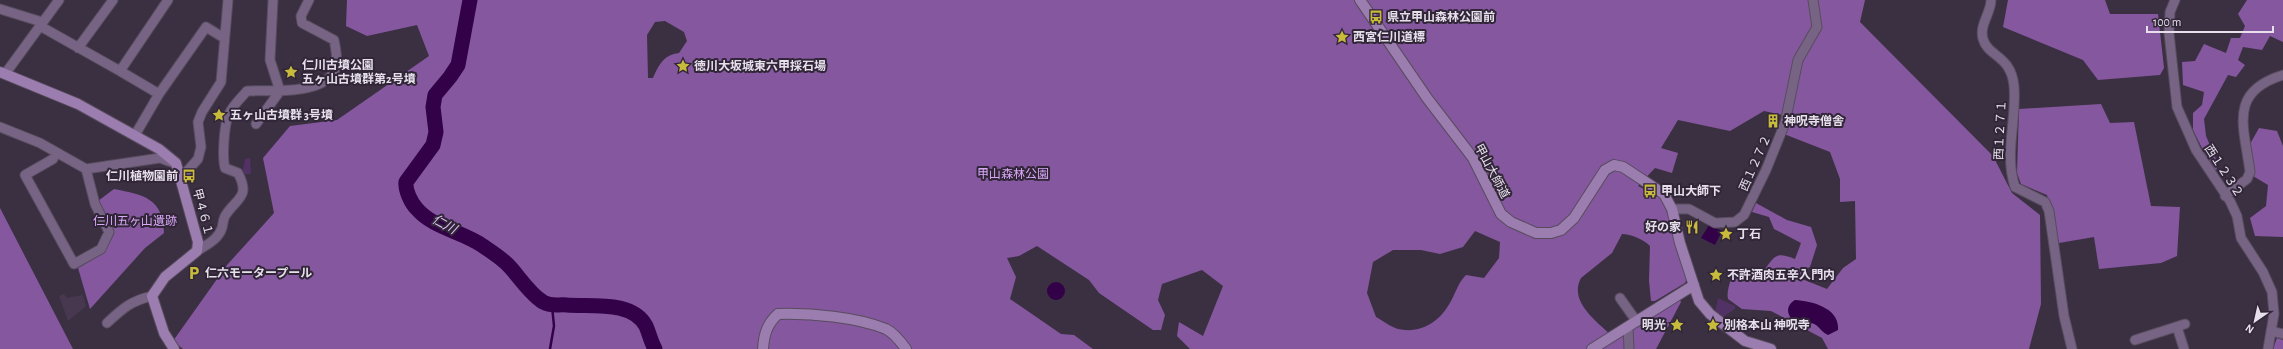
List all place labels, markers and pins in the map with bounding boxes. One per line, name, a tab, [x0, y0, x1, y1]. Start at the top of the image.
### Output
bus stop icon: 県立甲山森林公園前	[1368, 9, 1384, 25]
place label: 県立甲山森林公園前	[1387, 10, 1495, 23]
place icon: 西宮仁川道標	[1334, 29, 1350, 45]
place label: 西宮仁川道標	[1353, 30, 1425, 43]
place label: 仁川古墳公園 五ヶ山古墳群第2号墳	[302, 58, 416, 85]
place icon: 徳川大坂城東六甲採石場	[675, 58, 691, 74]
place label: 徳川大坂城東六甲採石場	[694, 59, 826, 72]
place icon: 仁川古墳公園 五ヶ山古墳群第2号墳	[283, 64, 299, 80]
place icon: 五ヶ山古墳群 3号墳	[211, 107, 227, 123]
place label: 五ヶ山古墳群 3号墳	[230, 108, 333, 121]
building icon: 神呪寺僧舎	[1765, 113, 1781, 129]
place label: 神呪寺僧舎	[1784, 114, 1844, 127]
bus stop icon: 仁川植物園前	[181, 168, 197, 184]
place label: 仁川植物園前	[106, 169, 178, 182]
bus stop icon: 甲山大師下	[1642, 183, 1658, 199]
place label: 甲山大師下	[1661, 184, 1721, 197]
restaurant icon: 好の家	[1684, 219, 1700, 235]
place label: 好の家	[1645, 220, 1681, 233]
place icon: 丁石	[1718, 226, 1734, 242]
place label: 丁石	[1737, 228, 1761, 240]
parking icon: 仁六モータープール	[186, 265, 202, 281]
place label: 仁六モータープール	[205, 266, 312, 279]
place icon: 不許酒肉五辛入門内	[1708, 267, 1724, 283]
place label: 不許酒肉五辛入門内	[1727, 268, 1835, 281]
place icon: 明光	[1669, 317, 1685, 333]
place icon: 別格本山 神呪寺	[1705, 317, 1721, 333]
place label: 別格本山 神呪寺	[1724, 318, 1810, 331]
place label: 明光	[1642, 319, 1666, 331]

